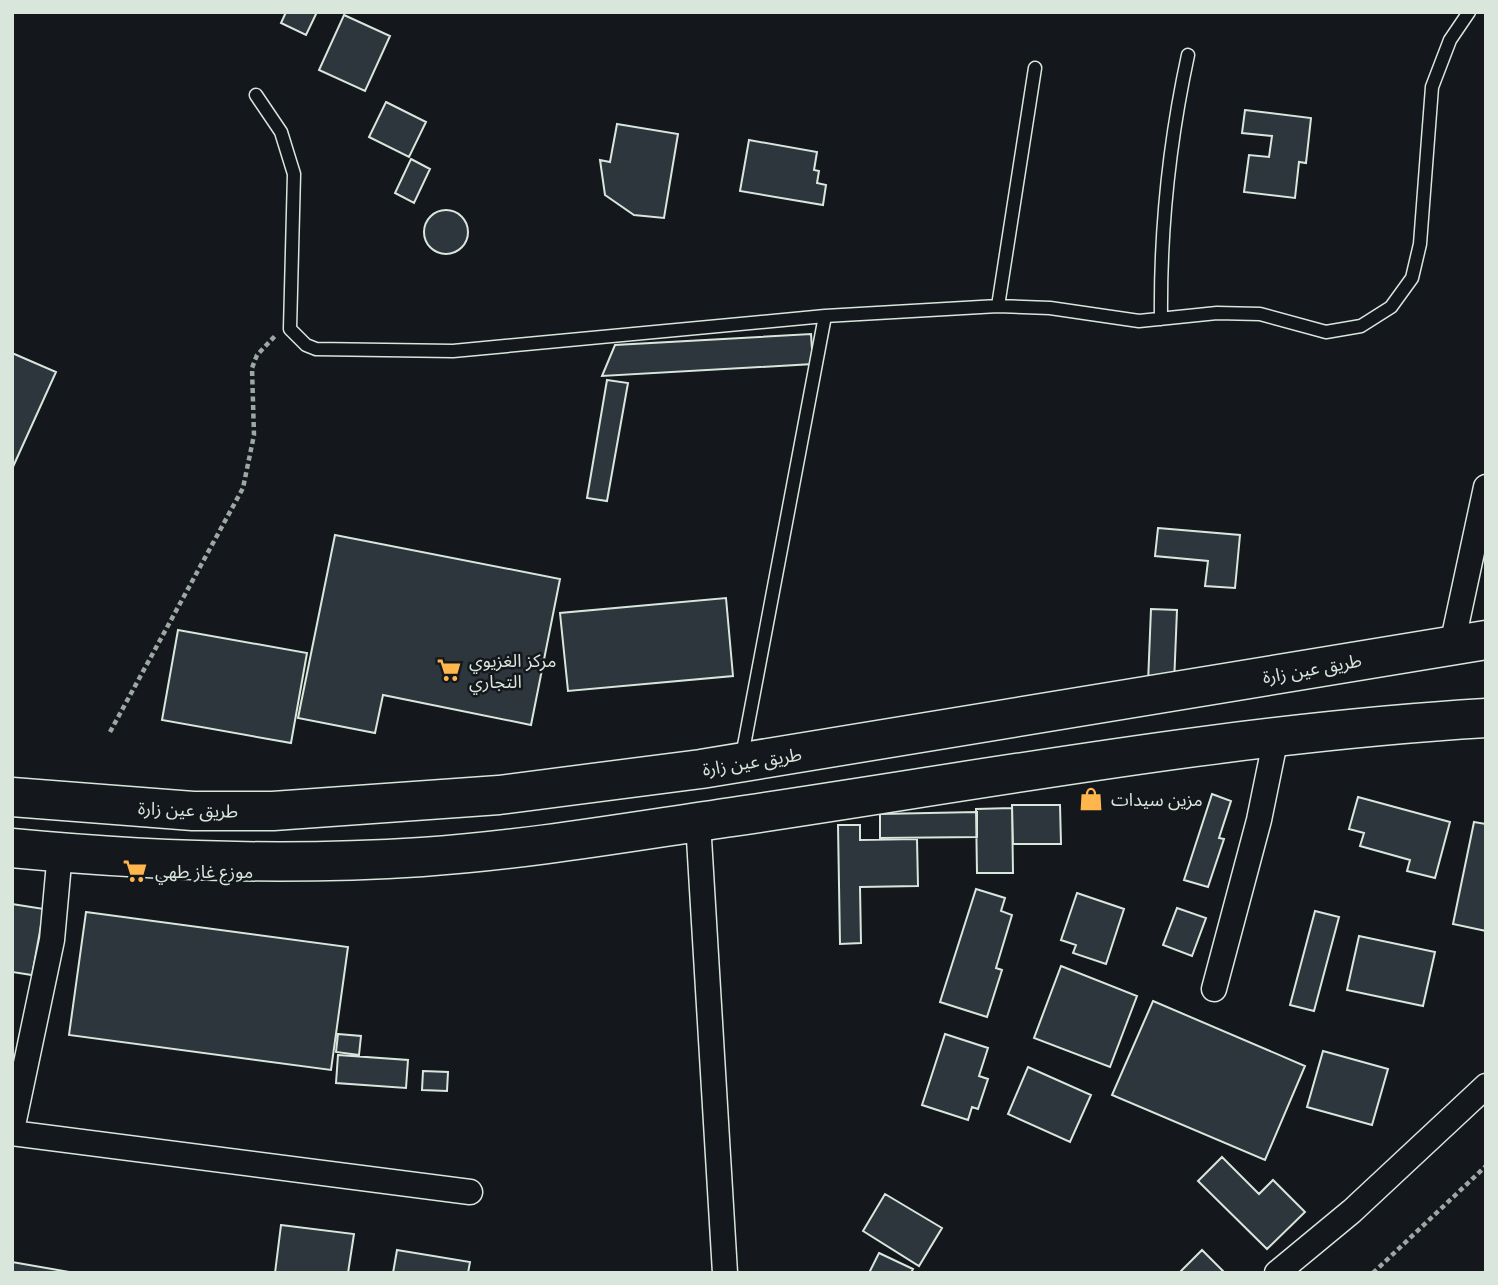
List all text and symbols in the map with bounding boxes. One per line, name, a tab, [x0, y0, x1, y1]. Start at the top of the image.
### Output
street label: طريق عين زارة	[1261, 648, 1363, 689]
place label: مركز الغزيوي التجاري	[469, 649, 556, 695]
supermarket icon: مركز الغزيوي التجاري	[435, 656, 463, 684]
street label: طريق عين زارة	[701, 742, 803, 781]
shop icon: مزين سيدات	[1077, 785, 1105, 813]
place label: مزين سيدات	[1111, 788, 1203, 811]
street label: طريق عين زارة	[137, 796, 238, 823]
supermarket icon: موزع غاز طهي	[121, 857, 149, 885]
place label: موزع غاز طهي	[155, 860, 253, 886]

